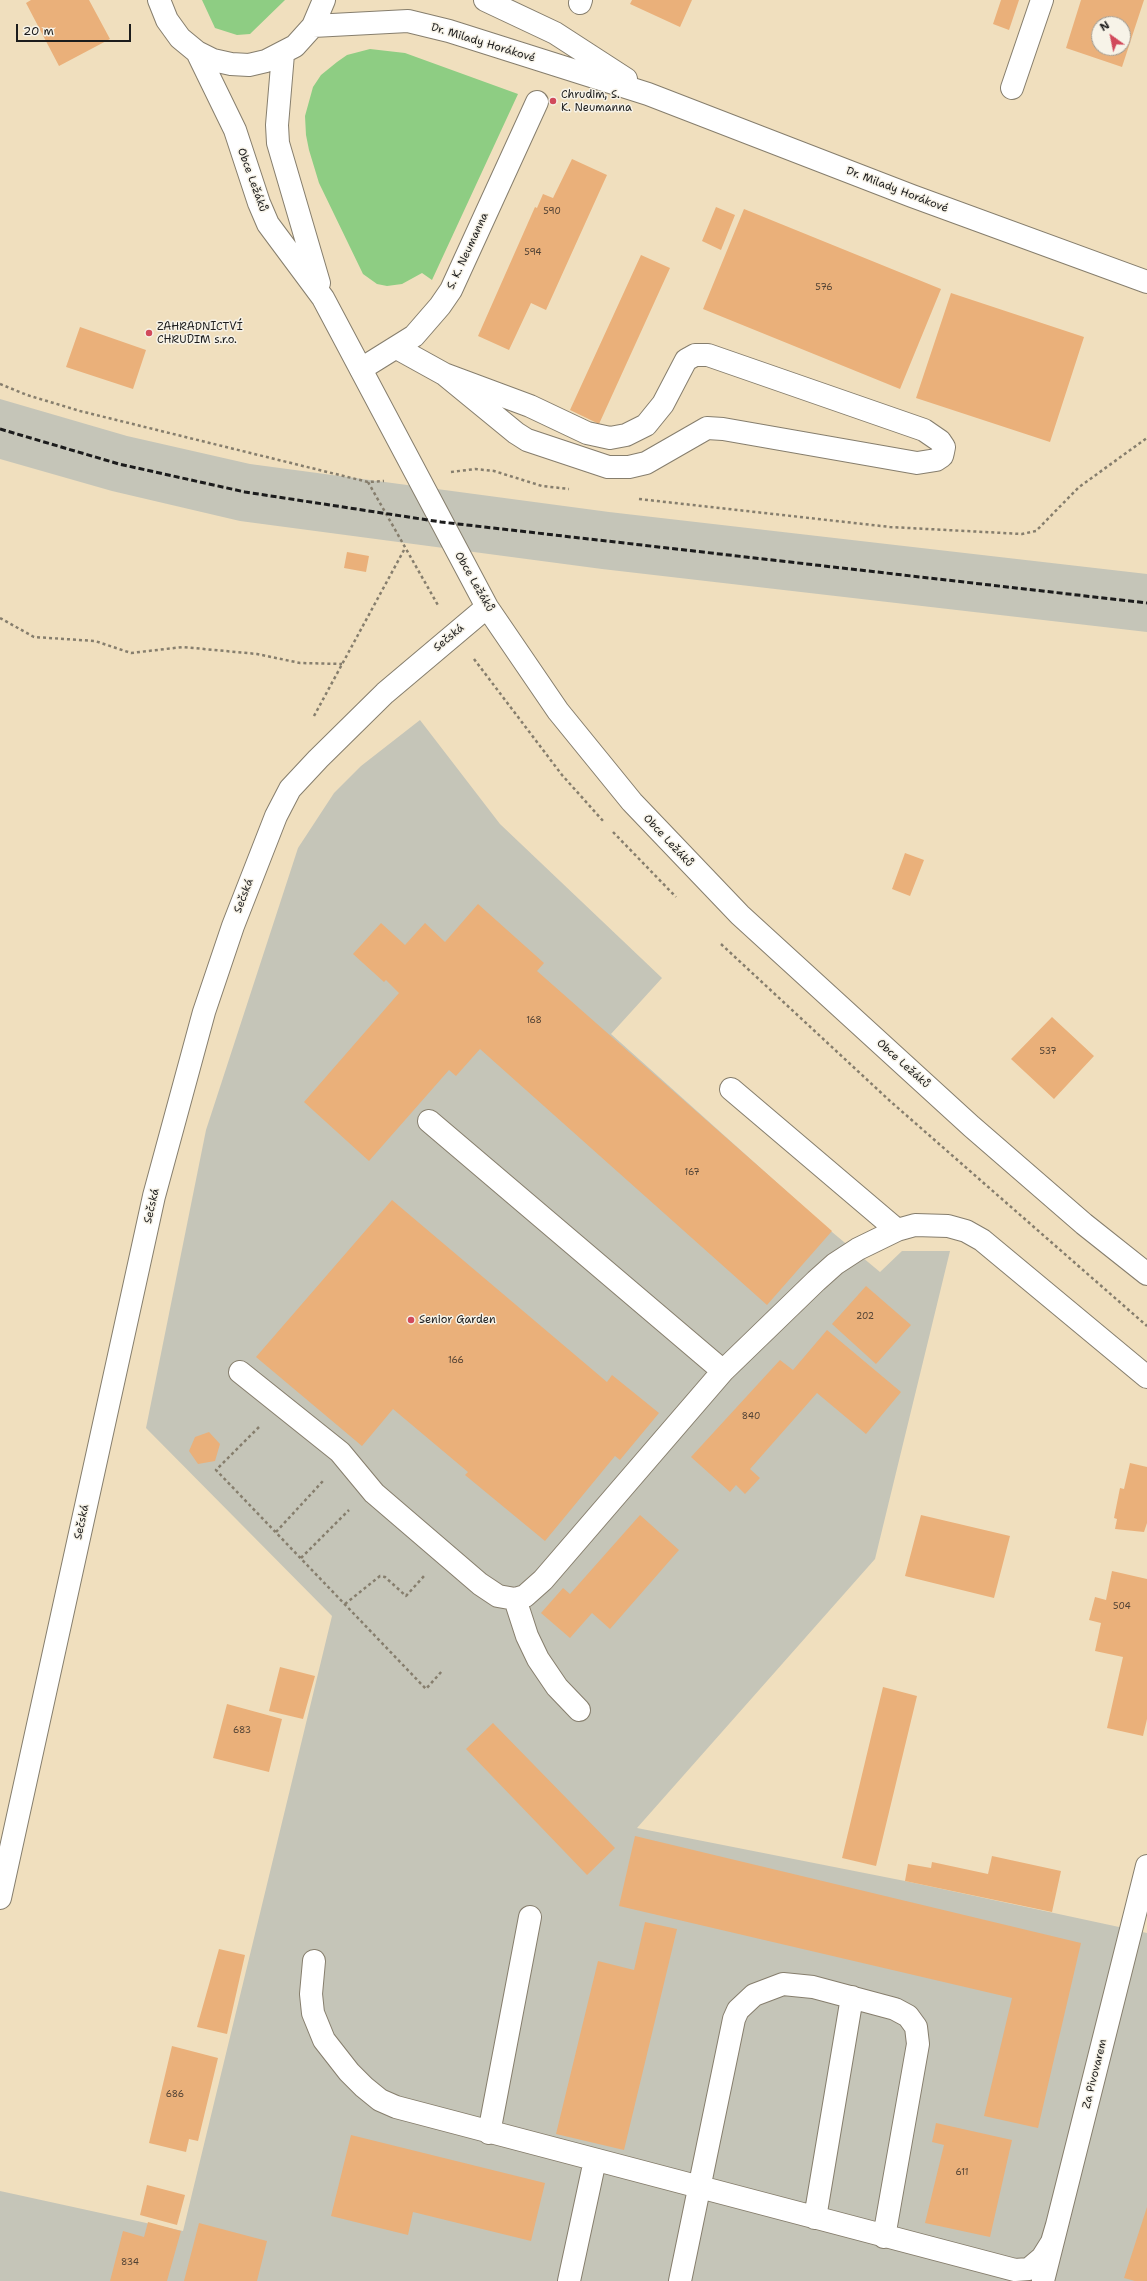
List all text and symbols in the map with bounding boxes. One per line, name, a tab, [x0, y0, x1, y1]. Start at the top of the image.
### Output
scale bar	[18, 16, 133, 42]
north arrow	[1091, 16, 1131, 56]
text: N	[1097, 18, 1112, 35]
street label: Dr. Milady Horákové	[429, 21, 537, 65]
text: 20 m	[23, 23, 54, 39]
place label: Chrudim, S. K. Neumanna	[561, 88, 632, 114]
marker: Chrudim, S. K. Neumanna	[548, 96, 558, 106]
street label: Obce Ležáků	[234, 146, 270, 214]
street label: Dr. Milady Horákové	[844, 164, 950, 216]
house number: 590	[543, 207, 561, 217]
street label: S. K. Neumanna	[444, 211, 492, 291]
house number: 594	[524, 248, 542, 258]
house number: 576	[815, 283, 833, 293]
place label: ZAHRADNICTVÍ CHRUDIM s.r.o.	[157, 320, 243, 346]
marker: ZAHRADNICTVÍ CHRUDIM s.r.o.	[144, 328, 154, 338]
street label: Obce Ležáků	[452, 550, 496, 614]
street label: Sečská	[431, 622, 467, 654]
street label: Obce Ležáků	[640, 812, 696, 870]
street label: Sečská	[231, 877, 257, 915]
house number: 168	[526, 1016, 542, 1026]
street label: Obce Ležáků	[874, 1037, 932, 1091]
house number: 537	[1040, 1047, 1056, 1057]
house number: 167	[684, 1168, 700, 1178]
street label: Sečská	[142, 1187, 162, 1225]
house number: 202	[856, 1312, 874, 1322]
place label: Senior Garden	[419, 1313, 496, 1327]
marker: Senior Garden	[406, 1315, 416, 1325]
house number: 166	[448, 1356, 464, 1366]
house number: 840	[742, 1412, 760, 1422]
street label: Sečská	[72, 1503, 92, 1541]
house number: 504	[1113, 1602, 1131, 1612]
house number: 683	[233, 1726, 251, 1736]
street label: Za Pivovarem	[1080, 2038, 1110, 2110]
house number: 686	[166, 2090, 184, 2100]
house number: 611	[956, 2168, 968, 2178]
house number: 834	[121, 2258, 139, 2268]

